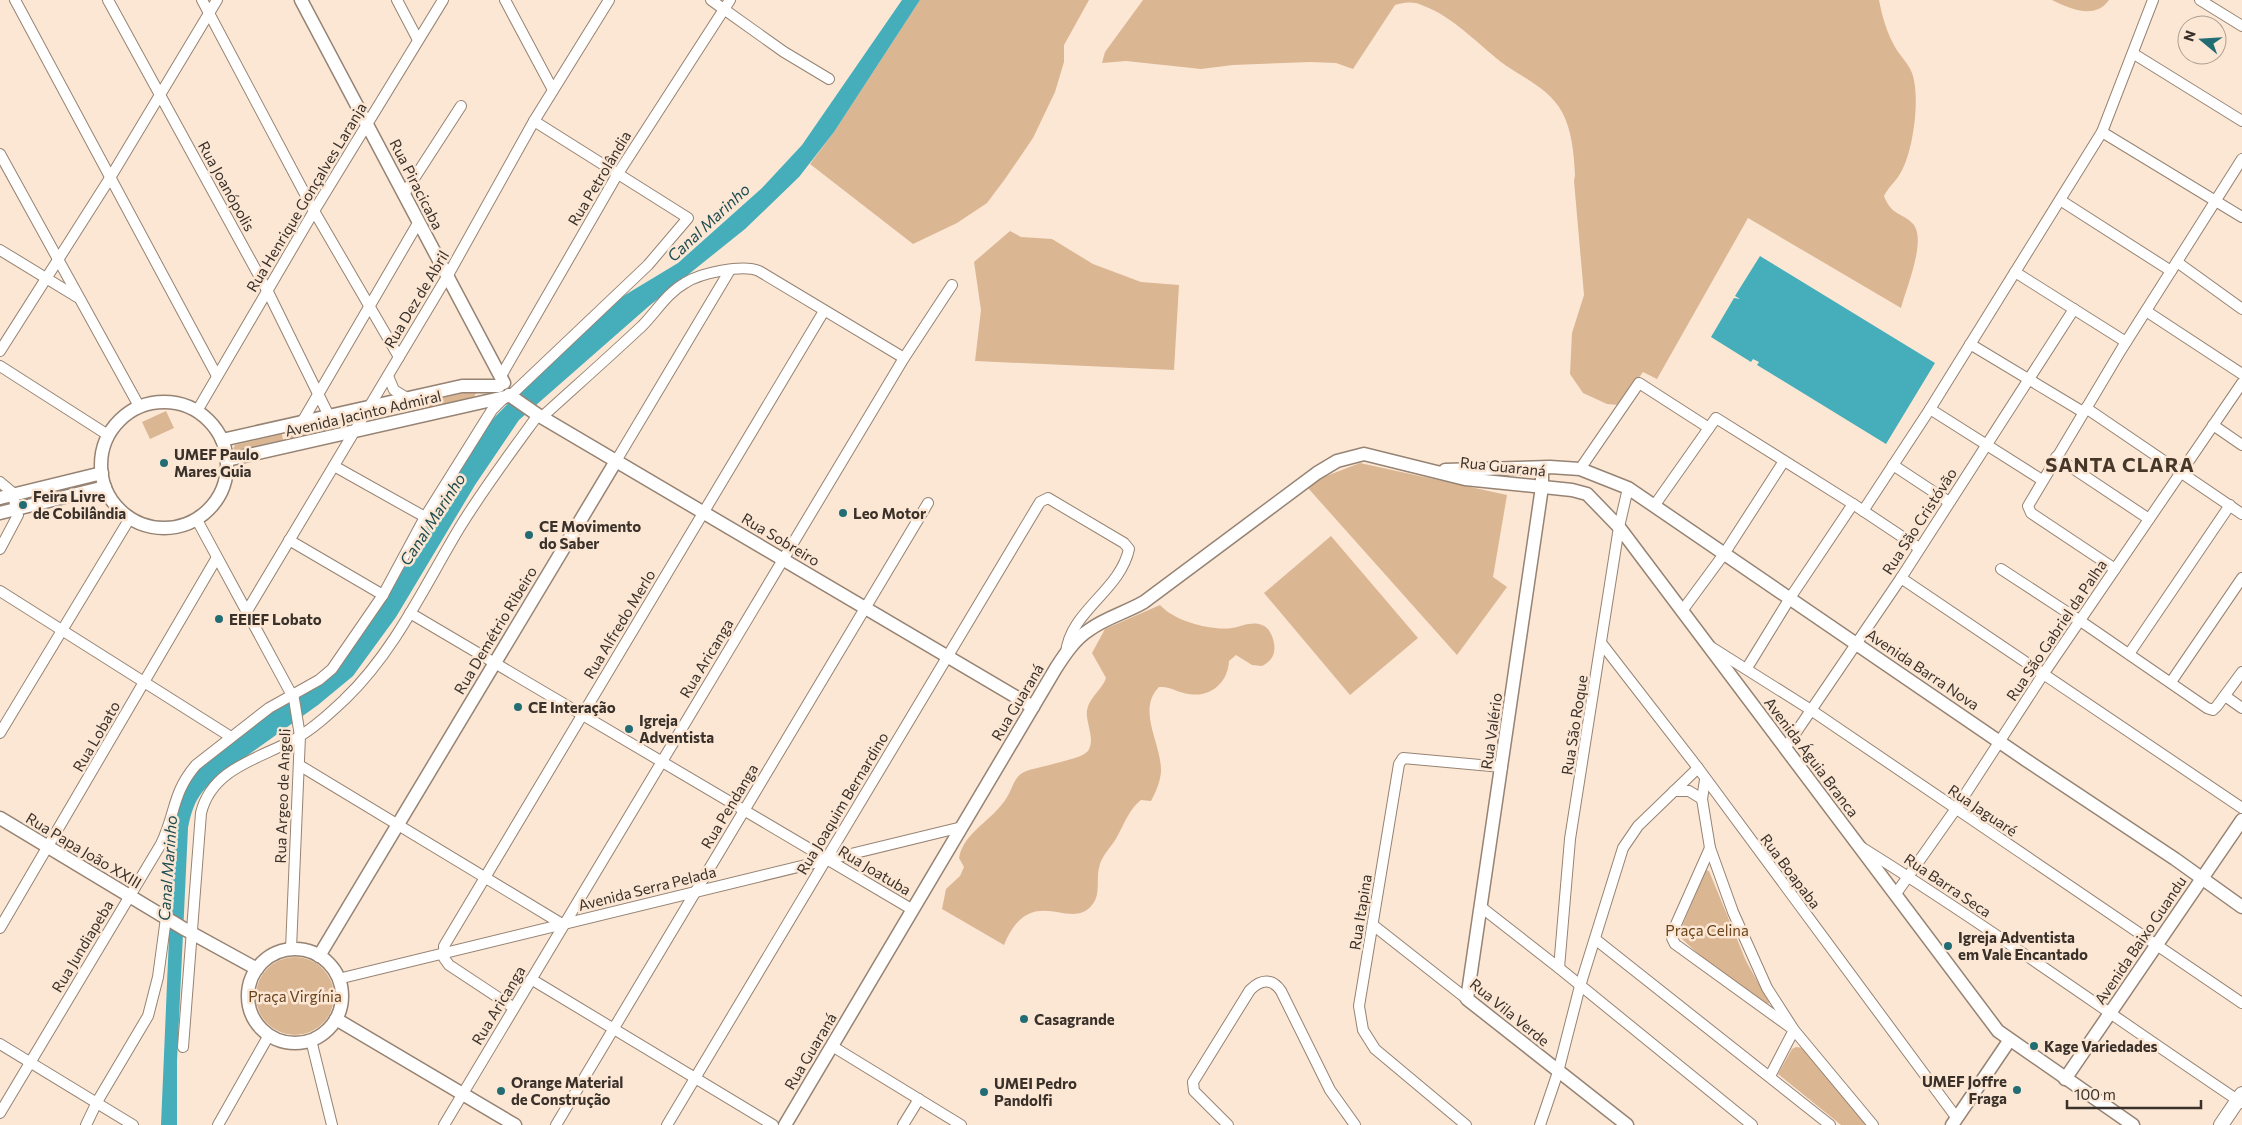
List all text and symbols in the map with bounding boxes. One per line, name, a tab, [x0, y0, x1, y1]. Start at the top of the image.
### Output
north arrow	[2177, 15, 2227, 65]
text: N	[2179, 28, 2199, 43]
street label: Rua Henrique Gonçalves Laranja	[242, 99, 370, 295]
street label: Rua Petrolândia	[564, 127, 634, 229]
street label: Rua Piracicaba	[386, 136, 448, 232]
street label: Rua Joanópolis	[195, 138, 259, 234]
water label: Canal Marinho	[663, 179, 753, 265]
street label: Rua Dez de Abril	[380, 247, 452, 351]
street label: Avenida Jacinto Admiral	[283, 386, 443, 440]
place label: UMEF Paulo Mares Guia	[174, 445, 259, 480]
district label: SANTA CLARA	[2045, 452, 2195, 476]
street label: Rua Guaraná	[1459, 453, 1547, 479]
marker: UMEF Paulo Mares Guia	[158, 457, 170, 469]
street label: Rua São Cristóvão	[1878, 464, 1960, 578]
water label: Canal Marinho	[395, 469, 469, 569]
place label: Feira Livre de Cobilândia	[33, 487, 126, 522]
marker: Feira Livre de Cobilândia	[17, 499, 29, 511]
place label: Leo Motor	[853, 504, 926, 522]
marker: Leo Motor	[837, 507, 849, 519]
street label: Rua Sobreiro	[739, 509, 823, 569]
place label: CE Movimento do Saber	[539, 517, 641, 552]
marker: CE Movimento do Saber	[523, 529, 535, 541]
street label: Rua São Gabriel da Palha	[2002, 556, 2110, 704]
street label: Rua Demétrio Ribeiro	[450, 563, 540, 697]
street label: Rua Alfredo Merlo	[579, 566, 659, 682]
place label: EEIEF Lobato	[229, 610, 322, 628]
marker: EEIEF Lobato	[213, 613, 225, 625]
street label: Rua Aricanga	[675, 615, 737, 701]
street label: Avenida Barra Nova	[1863, 625, 1983, 713]
street label: Rua Guaraná	[987, 660, 1047, 744]
street label: Rua São Roque	[1557, 674, 1591, 776]
street label: Rua Valério	[1477, 692, 1505, 770]
street label: Avenida Águia Branca	[1761, 693, 1864, 820]
street label: Rua Lobato	[69, 698, 123, 774]
place label: CE Interação	[528, 698, 616, 716]
marker: CE Interação	[512, 701, 524, 713]
place label: Igreja Adventista	[639, 711, 714, 746]
marker: Igreja Adventista	[623, 723, 635, 735]
street label: Rua Argeo de Angeli	[271, 728, 293, 864]
street label: Rua Joaquim Bernardino	[792, 728, 892, 878]
street label: Rua Pendanga	[697, 760, 761, 852]
street label: Rua Jaguaré	[1945, 780, 2021, 840]
street label: Rua Papa João XXIII	[23, 808, 145, 892]
water label: Canal Marinho	[154, 815, 180, 921]
street label: Rua Boapaba	[1757, 830, 1825, 912]
street label: Rua Joatuba	[835, 841, 915, 899]
street label: Rua Barra Seca	[1901, 849, 1995, 921]
street label: Avenida Serra Pelada	[576, 862, 718, 914]
street label: Rua Itapina	[1345, 873, 1375, 951]
street label: Avenida Baixo Guandu	[2090, 873, 2190, 1007]
street label: Rua Jundiapeba	[47, 897, 117, 995]
park label: Praça Celina	[1665, 921, 1749, 939]
place label: Igreja Adventista em Vale Encantado	[1958, 928, 2088, 963]
marker: Igreja Adventista em Vale Encantado	[1942, 940, 1954, 952]
street label: Rua Aricanga	[467, 962, 529, 1048]
street label: Rua Vila Verde	[1467, 974, 1554, 1050]
park label: Praça Virgínia	[248, 987, 342, 1005]
street label: Rua Guaraná	[780, 1009, 840, 1093]
place label: Casagrande	[1034, 1010, 1115, 1028]
marker: Casagrande	[1018, 1013, 1030, 1025]
place label: Kage Variedades	[2044, 1037, 2158, 1055]
marker: Kage Variedades	[2028, 1040, 2040, 1052]
place label: UMEF Joffre Fraga	[1922, 1072, 2007, 1107]
place label: Orange Material de Construção	[511, 1073, 623, 1108]
place label: UMEI Pedro Pandolfi	[994, 1074, 1077, 1109]
scale bar	[2067, 1078, 2201, 1110]
marker: UMEF Joffre Fraga	[2011, 1084, 2023, 1096]
marker: Orange Material de Construção	[495, 1085, 507, 1097]
text: 100 m	[2074, 1085, 2116, 1103]
marker: UMEI Pedro Pandolfi	[978, 1086, 990, 1098]

